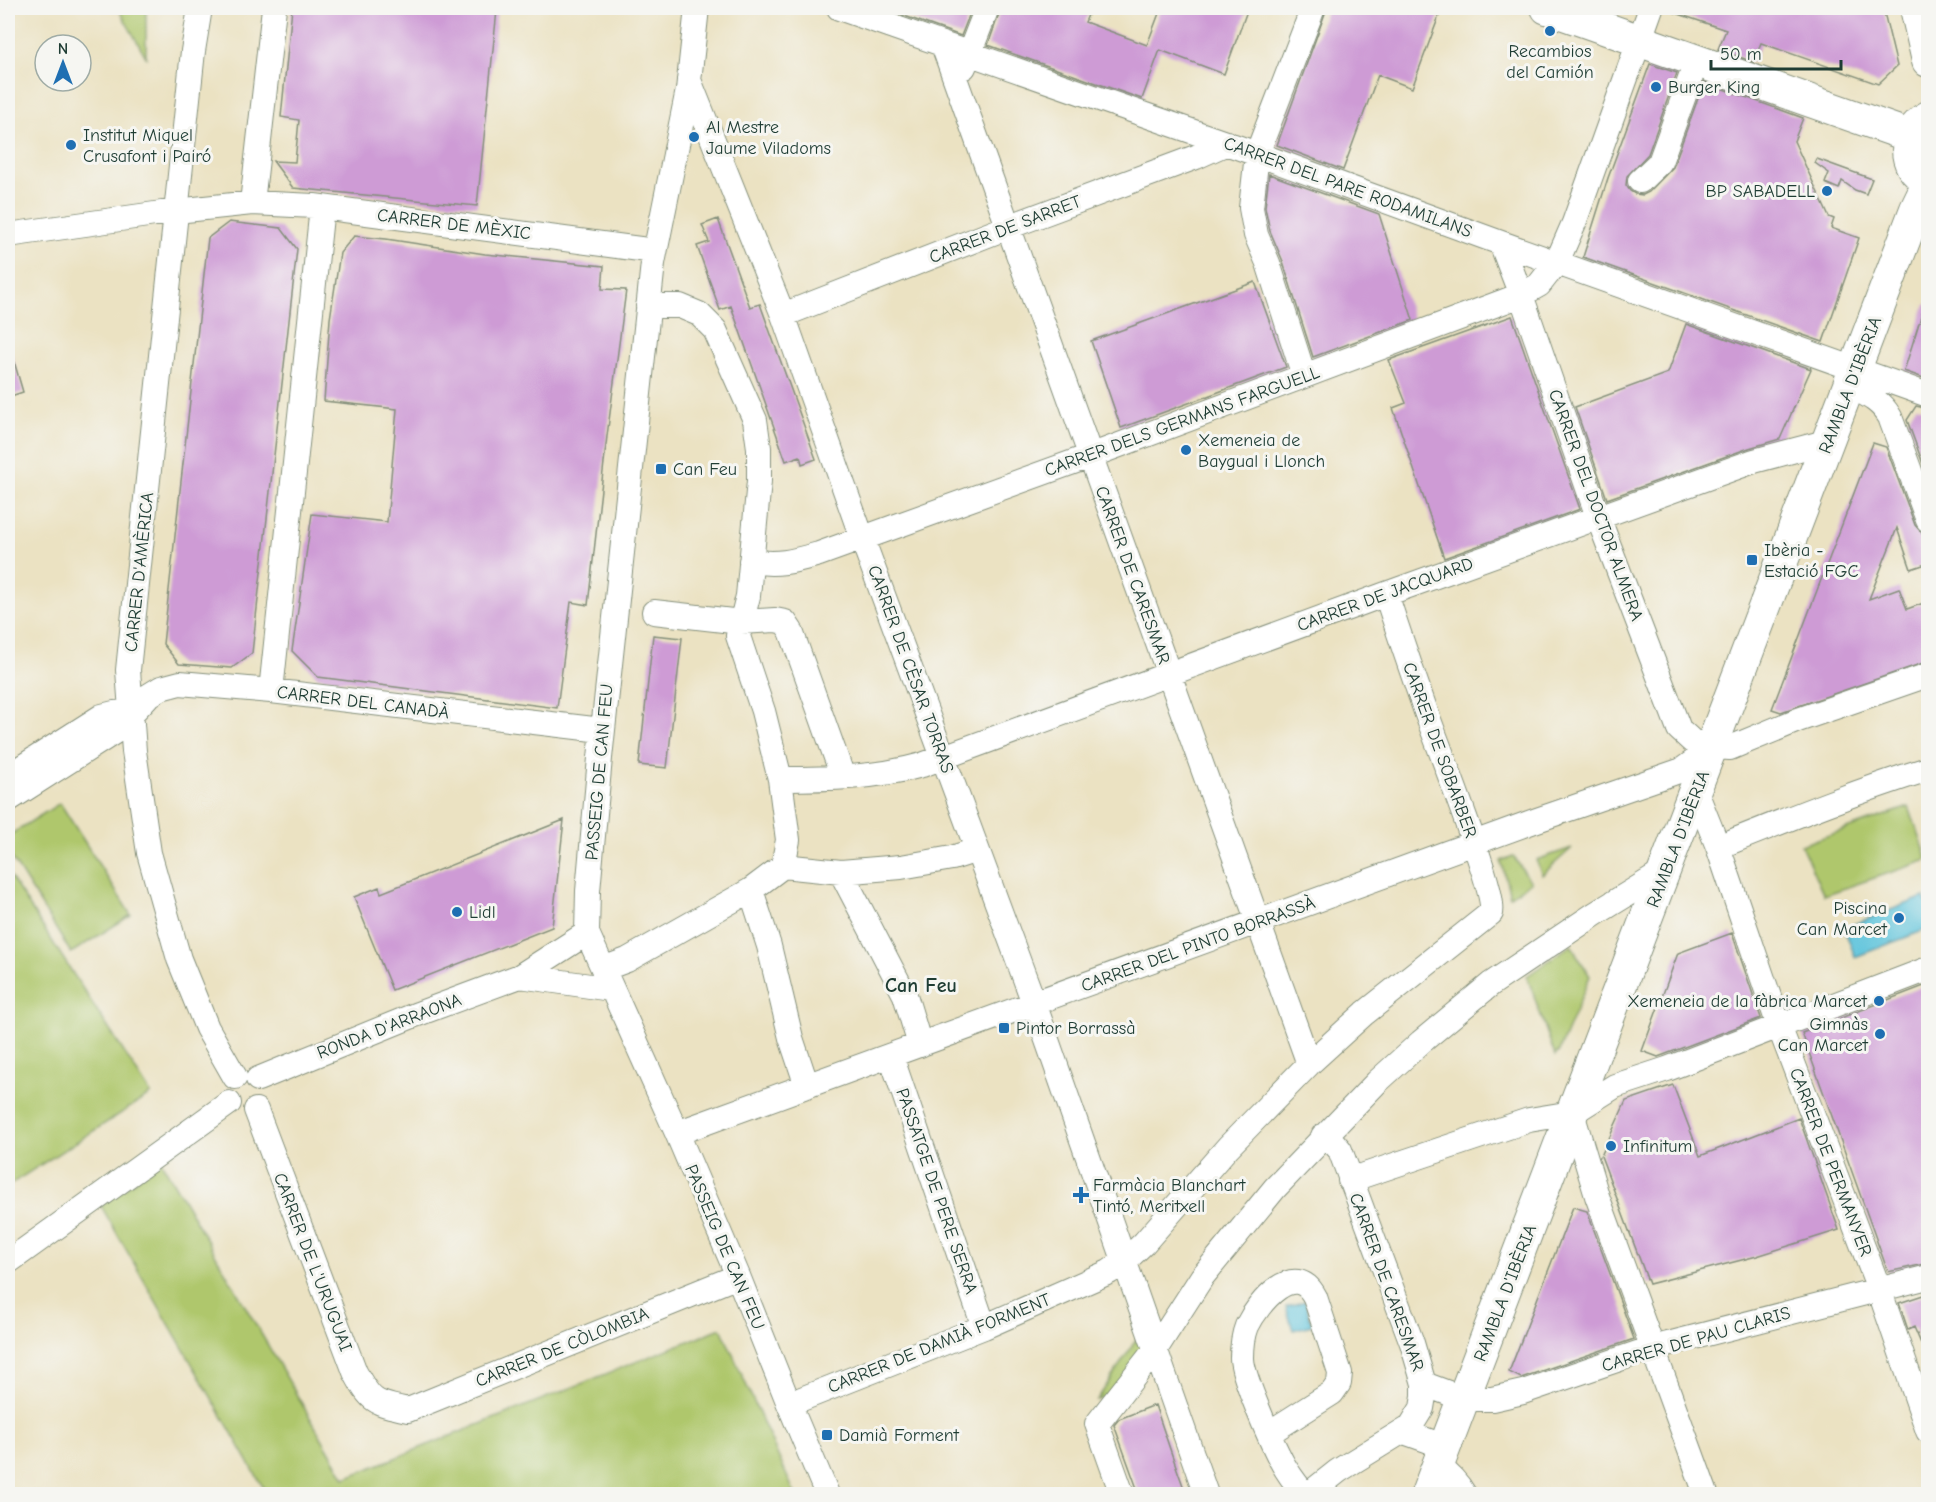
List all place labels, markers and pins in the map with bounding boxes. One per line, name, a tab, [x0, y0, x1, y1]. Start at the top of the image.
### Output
marker: Recambios del Camión	[1543, 24, 1557, 38]
place label: Recambios del Camión	[1506, 41, 1594, 83]
place label: Burger King	[1668, 77, 1760, 98]
marker: Burger King	[1649, 80, 1663, 94]
place label: Al Mestre Jaume Viladoms	[706, 117, 831, 159]
place label: Institut Miquel Crusafont i Pairó	[83, 125, 211, 167]
marker: Al Mestre Jaume Viladoms	[687, 130, 701, 144]
marker: Institut Miquel Crusafont i Pairó	[64, 138, 78, 152]
place label: BP SABADELL	[1706, 181, 1815, 202]
marker: BP SABADELL	[1820, 184, 1834, 198]
place label: Xemeneia de Baygual i Llonch	[1198, 430, 1325, 472]
marker: Xemeneia de Baygual i Llonch	[1179, 443, 1193, 457]
place label: Can Feu	[673, 459, 737, 480]
marker: Can Feu	[654, 462, 668, 476]
place label: Ibèria - Estació FGC	[1764, 540, 1858, 582]
marker: Ibèria - Estació FGC	[1745, 553, 1759, 567]
place label: Piscina Can Marcet	[1797, 898, 1888, 940]
place label: Lidl	[469, 902, 496, 923]
marker: Lidl	[450, 905, 464, 919]
marker: Piscina Can Marcet	[1892, 911, 1906, 925]
place label: Xemeneia de la fàbrica Marcet	[1627, 991, 1868, 1012]
marker: Xemeneia de la fàbrica Marcet	[1872, 994, 1886, 1008]
place label: Gimnàs Can Marcet	[1778, 1014, 1869, 1056]
place label: Pintor Borrassà	[1016, 1018, 1136, 1039]
marker: Pintor Borrassà	[997, 1021, 1011, 1035]
marker: Gimnàs Can Marcet	[1873, 1027, 1887, 1041]
place label: Infinitum	[1623, 1136, 1692, 1157]
marker: Infinitum	[1604, 1139, 1618, 1153]
place label: Farmàcia Blanchart Tintó, Meritxell	[1093, 1175, 1246, 1217]
marker: Farmàcia Blanchart Tintó, Meritxell	[1074, 1188, 1088, 1202]
place label: Damià Forment	[839, 1425, 960, 1446]
marker: Damià Forment	[820, 1428, 834, 1442]

